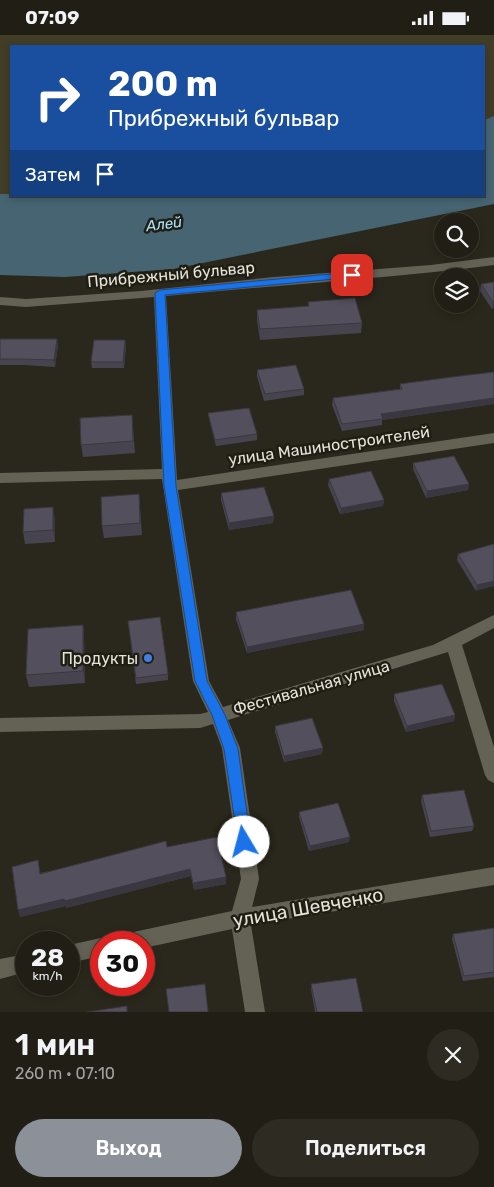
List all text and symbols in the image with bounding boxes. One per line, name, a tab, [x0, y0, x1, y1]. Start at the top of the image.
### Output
text: 07:09	[25, 6, 79, 29]
text: 200 m	[108, 63, 218, 105]
icon: right	[25, 65, 90, 130]
text: Прибрежный бульвар	[108, 105, 339, 132]
icon: arrive	[91, 160, 119, 188]
text: Затем	[25, 163, 81, 186]
water label: Алей	[144, 213, 183, 235]
map controls	[434, 213, 479, 313]
button: search	[434, 213, 479, 258]
pin	[331, 254, 373, 296]
street label: Прибрежный бульвар	[86, 258, 256, 291]
icon: arrive	[338, 261, 366, 289]
button: layers	[434, 268, 479, 313]
street label: улица Машиностроителей	[227, 422, 431, 469]
place label: Продукты	[61, 649, 138, 668]
marker: Продукты	[142, 652, 154, 664]
street label: Фестивальная улица	[231, 656, 392, 719]
position arrow	[217, 815, 269, 867]
street label: улица Шевченко	[231, 883, 385, 932]
speed limit sign: 30	[90, 931, 155, 996]
text: 28	[31, 943, 64, 972]
text: km/h	[33, 969, 62, 983]
text: 1 мин	[15, 1027, 95, 1063]
button: close	[427, 1029, 479, 1081]
text: 260 m · 07:10	[15, 1064, 115, 1083]
button: Выход	[15, 1119, 242, 1177]
button: Поделиться	[252, 1119, 479, 1177]

